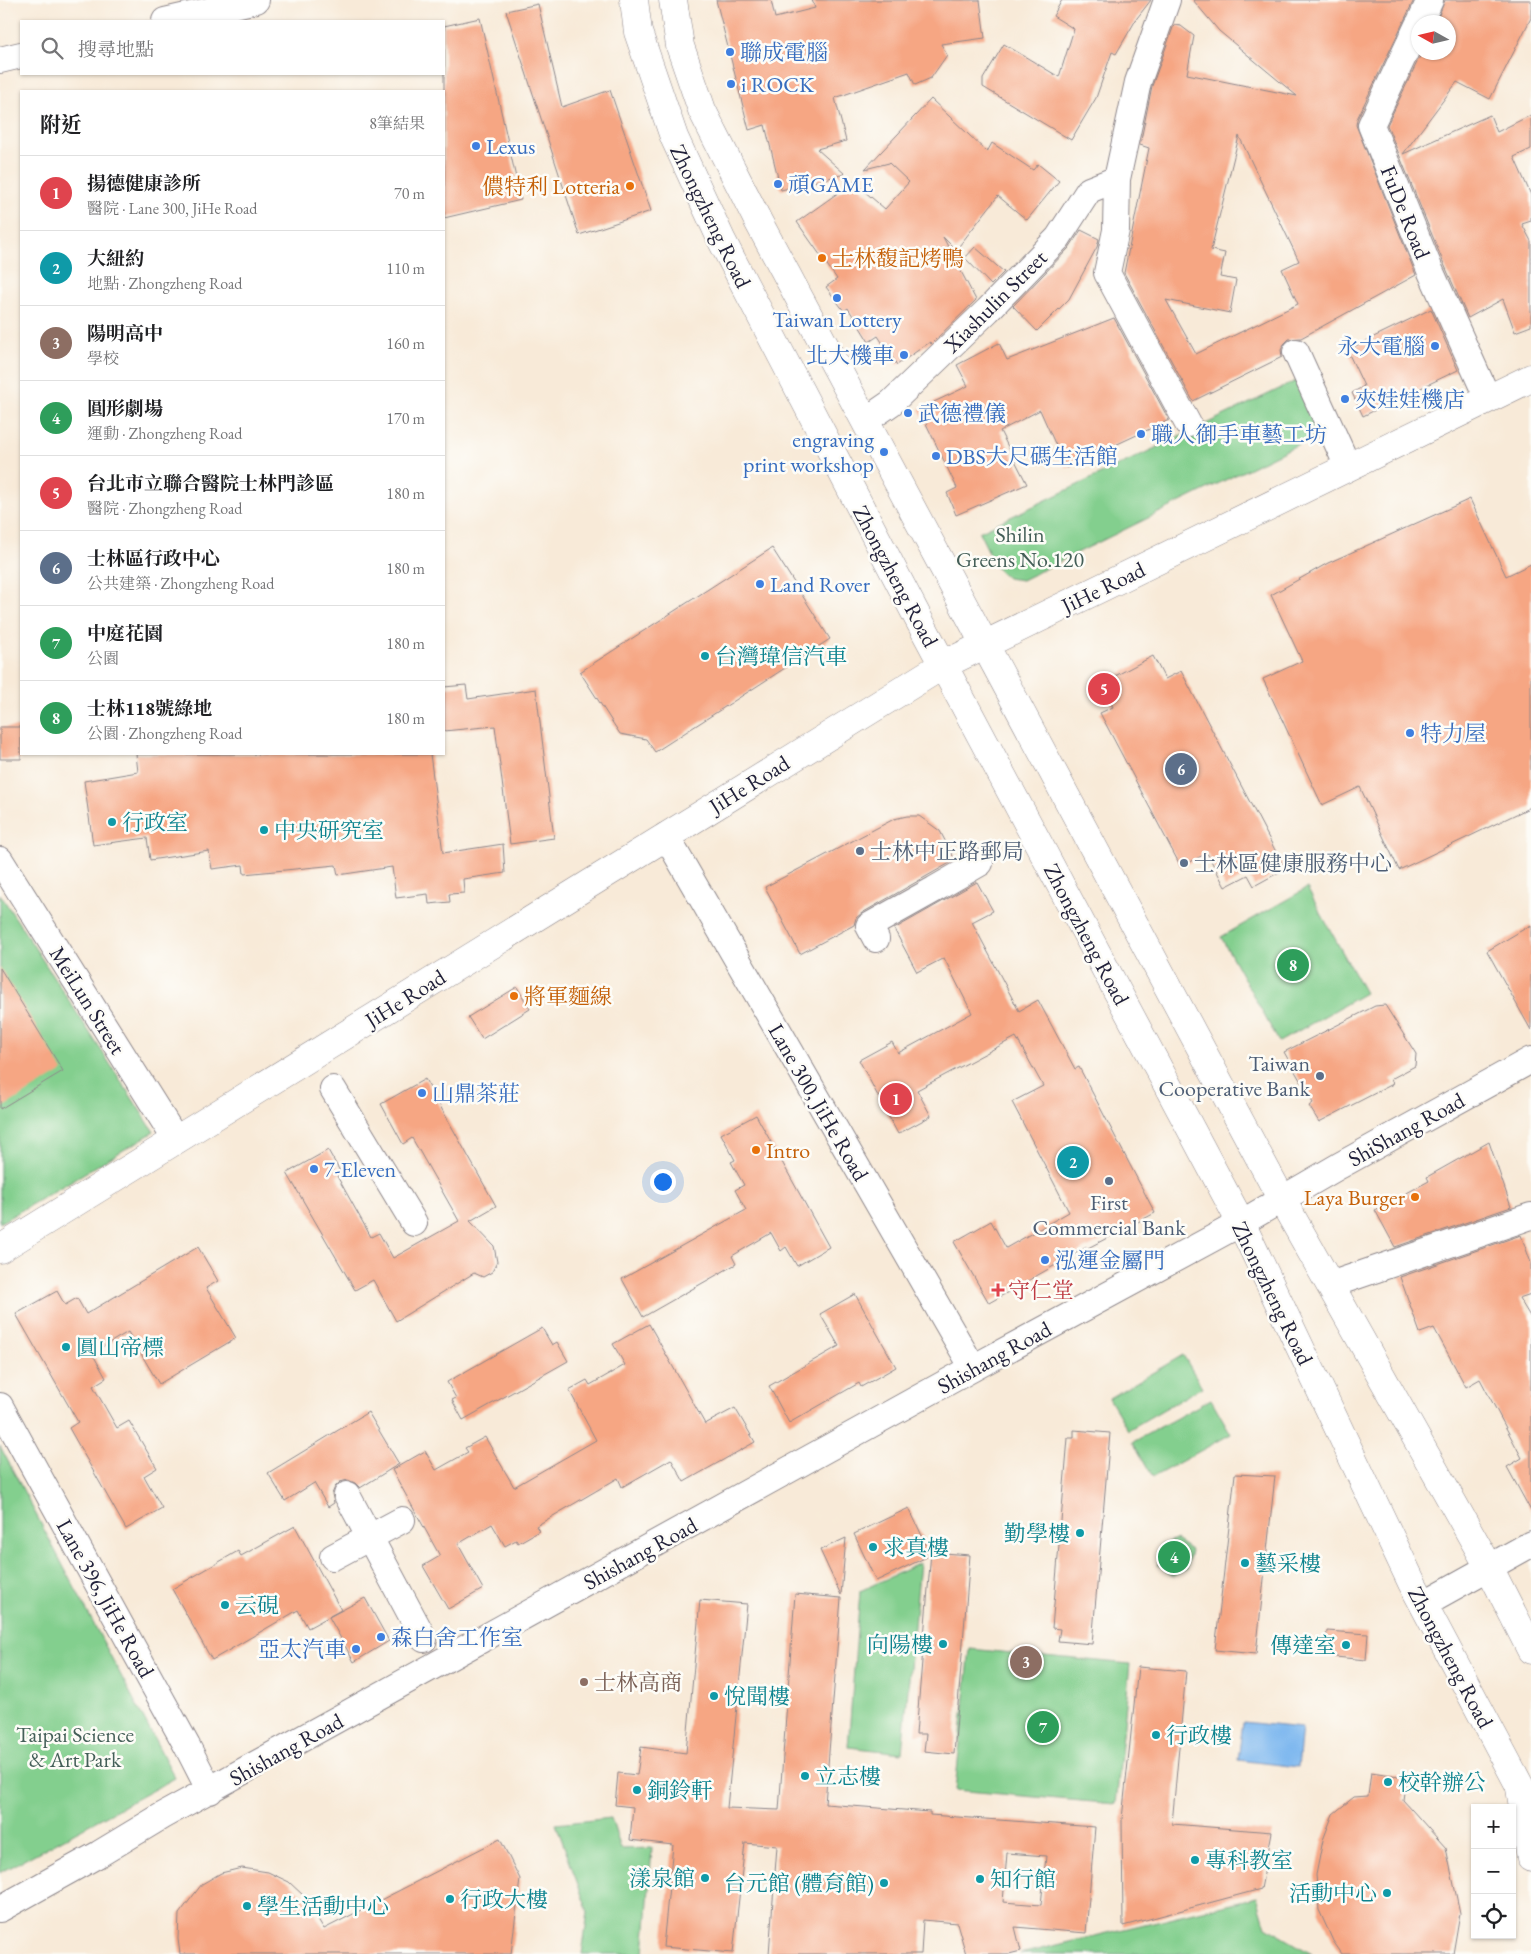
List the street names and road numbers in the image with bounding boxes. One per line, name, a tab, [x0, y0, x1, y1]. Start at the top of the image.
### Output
street label: Zhongzheng Road	[663, 140, 758, 294]
street label: FuDe Road	[1374, 161, 1438, 264]
street label: Xiashulin Street	[937, 243, 1053, 360]
street label: Zhongzheng Road	[846, 500, 946, 653]
street label: JiHe Road	[1055, 554, 1151, 621]
street label: JiHe Road	[702, 748, 796, 822]
street label: Zhongzheng Road	[1037, 858, 1137, 1011]
street label: MeiLun Street	[43, 941, 132, 1060]
street label: JiHe Road	[358, 962, 452, 1036]
street label: Lane 300, JiHe Road	[762, 1018, 876, 1187]
street label: ShiShang Road	[1343, 1085, 1470, 1173]
street label: Zhongzheng Road	[1225, 1217, 1320, 1371]
street label: Shishang Road	[932, 1314, 1057, 1401]
street label: Shishang Road	[578, 1510, 703, 1597]
street label: Lane 396, JiHe Road	[50, 1514, 162, 1683]
street label: Zhongzheng Road	[1401, 1581, 1501, 1734]
street label: Shishang Road	[224, 1706, 349, 1793]

